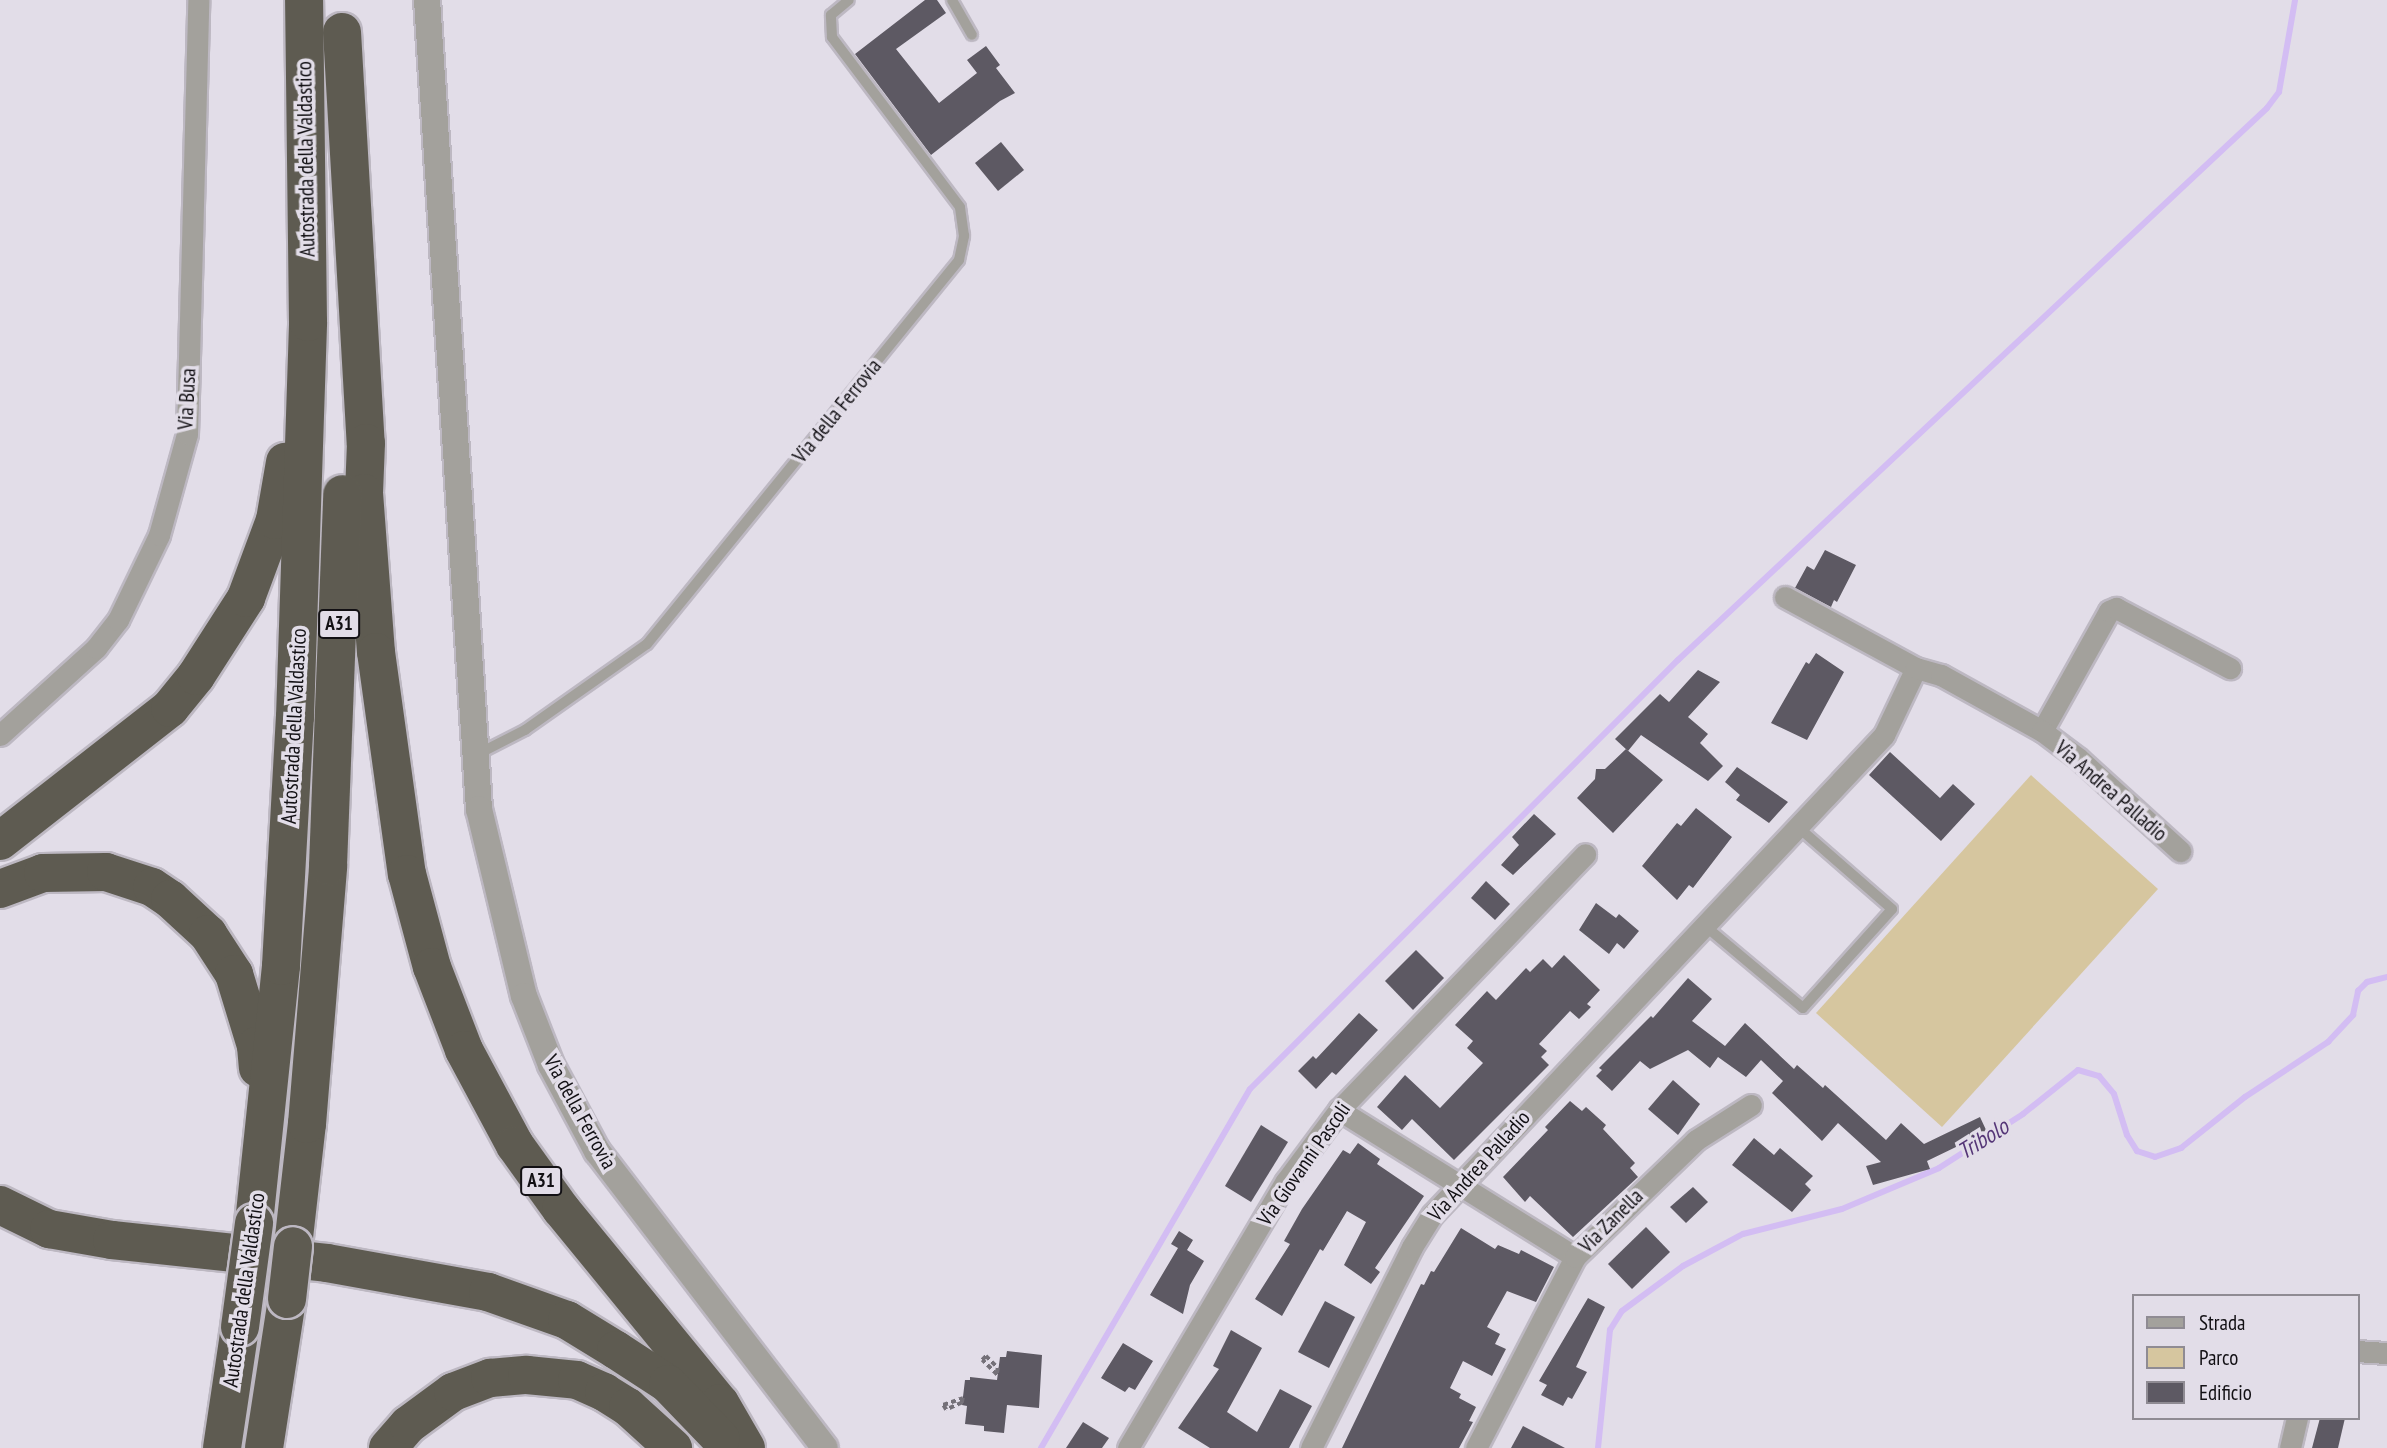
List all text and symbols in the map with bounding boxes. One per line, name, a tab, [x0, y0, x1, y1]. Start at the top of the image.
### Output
street label: Autostrada della Valdastico	[292, 61, 320, 257]
street label: Via della Ferrovia	[787, 354, 887, 468]
street label: Via Busa	[173, 368, 201, 430]
road number: A31	[318, 608, 360, 639]
street label: Autostrada della Valdastico	[276, 627, 312, 825]
street label: Via Andrea Palladio	[2050, 735, 2172, 847]
street label: Via della Ferrovia	[538, 1051, 622, 1173]
street label: Via Giovanni Pascoli	[1252, 1097, 1356, 1231]
street label: Via Andrea Palladio	[1423, 1105, 1535, 1227]
water label: Tribolo	[1952, 1113, 2014, 1165]
road number: A31	[520, 1166, 562, 1196]
street label: Via Zanella	[1574, 1184, 1648, 1258]
street label: Autostrada della Valdastico	[218, 1191, 270, 1389]
legend	[2132, 1294, 2359, 1420]
text: Strada	[2199, 1309, 2245, 1336]
text: Parco	[2199, 1344, 2238, 1371]
text: Edificio	[2199, 1379, 2252, 1406]

